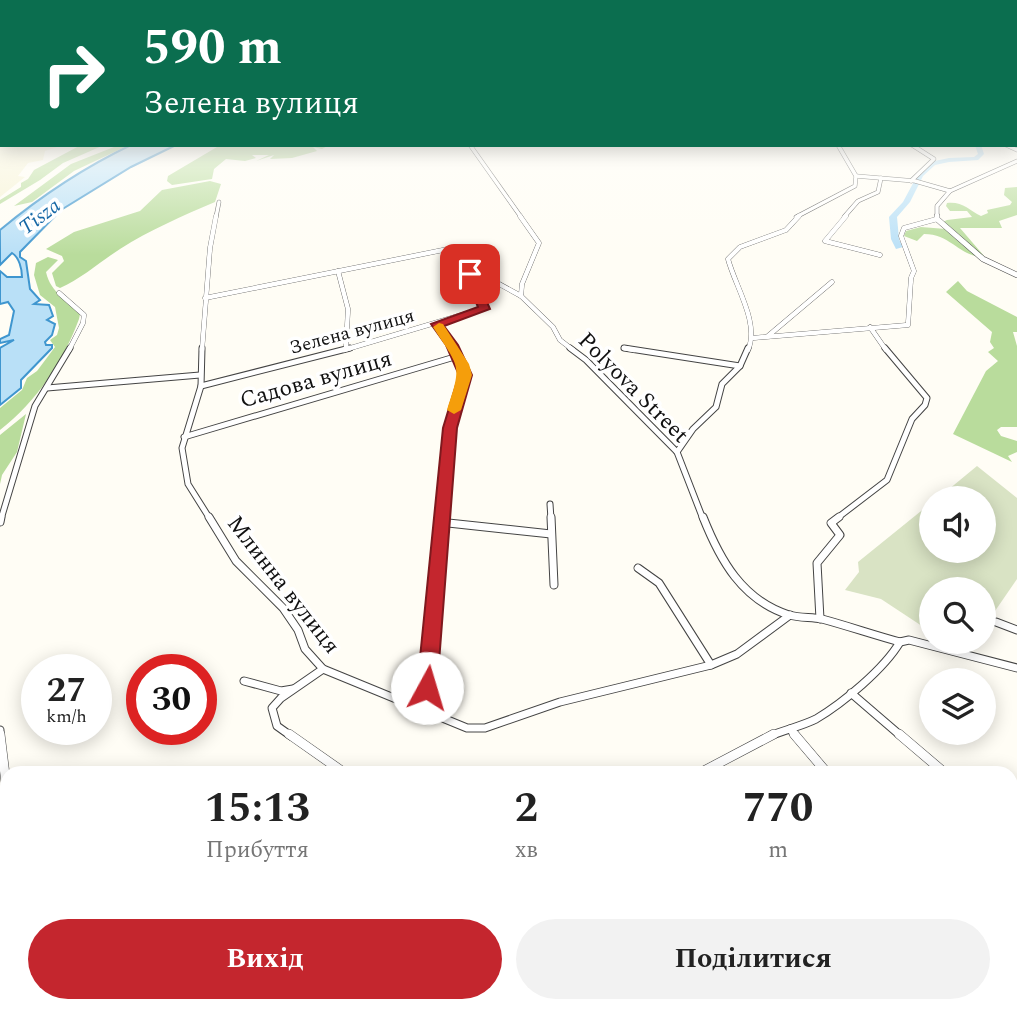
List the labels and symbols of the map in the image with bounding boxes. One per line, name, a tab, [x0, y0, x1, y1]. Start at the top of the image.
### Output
water label: Tisza	[12, 190, 68, 244]
pin	[440, 244, 500, 304]
street label: Зелена вулиця	[286, 301, 418, 363]
street label: Polyova Street	[569, 324, 697, 452]
street label: Садова вулиця	[236, 342, 396, 418]
street label: Млинна вулиця	[218, 508, 348, 662]
position arrow	[390, 651, 464, 725]
speed limit sign: 30	[126, 654, 217, 745]

